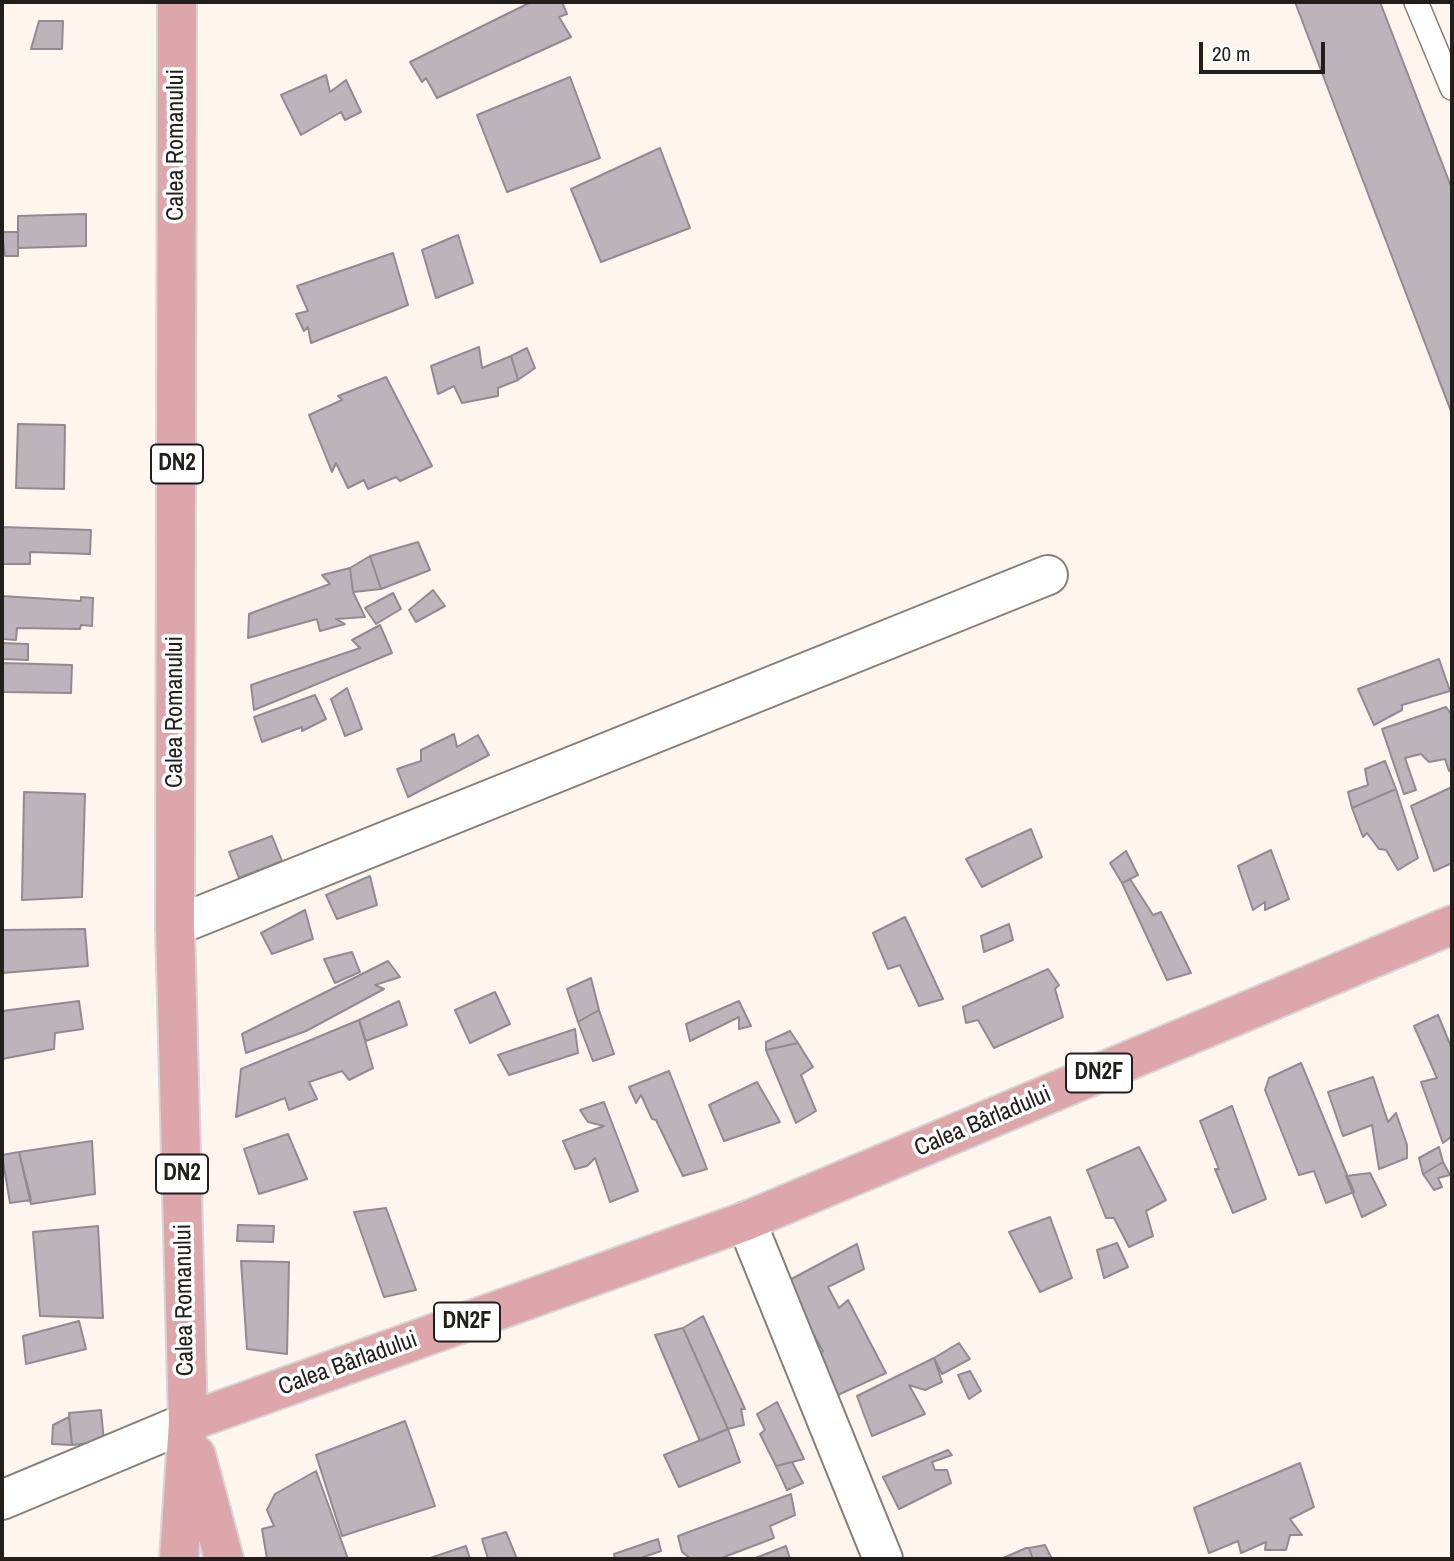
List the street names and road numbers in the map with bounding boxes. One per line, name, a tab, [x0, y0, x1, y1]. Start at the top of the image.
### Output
street label: Calea Romanului	[163, 69, 191, 221]
road number: DN2	[151, 445, 203, 484]
street label: Calea Romanului	[162, 636, 190, 788]
road number: DN2F	[1066, 1054, 1132, 1092]
street label: Calea Bârladului	[910, 1080, 1056, 1164]
road number: DN2	[156, 1154, 208, 1194]
street label: Calea Romanului	[169, 1224, 201, 1376]
road number: DN2F	[434, 1302, 500, 1342]
street label: Calea Bârladului	[275, 1326, 421, 1402]

